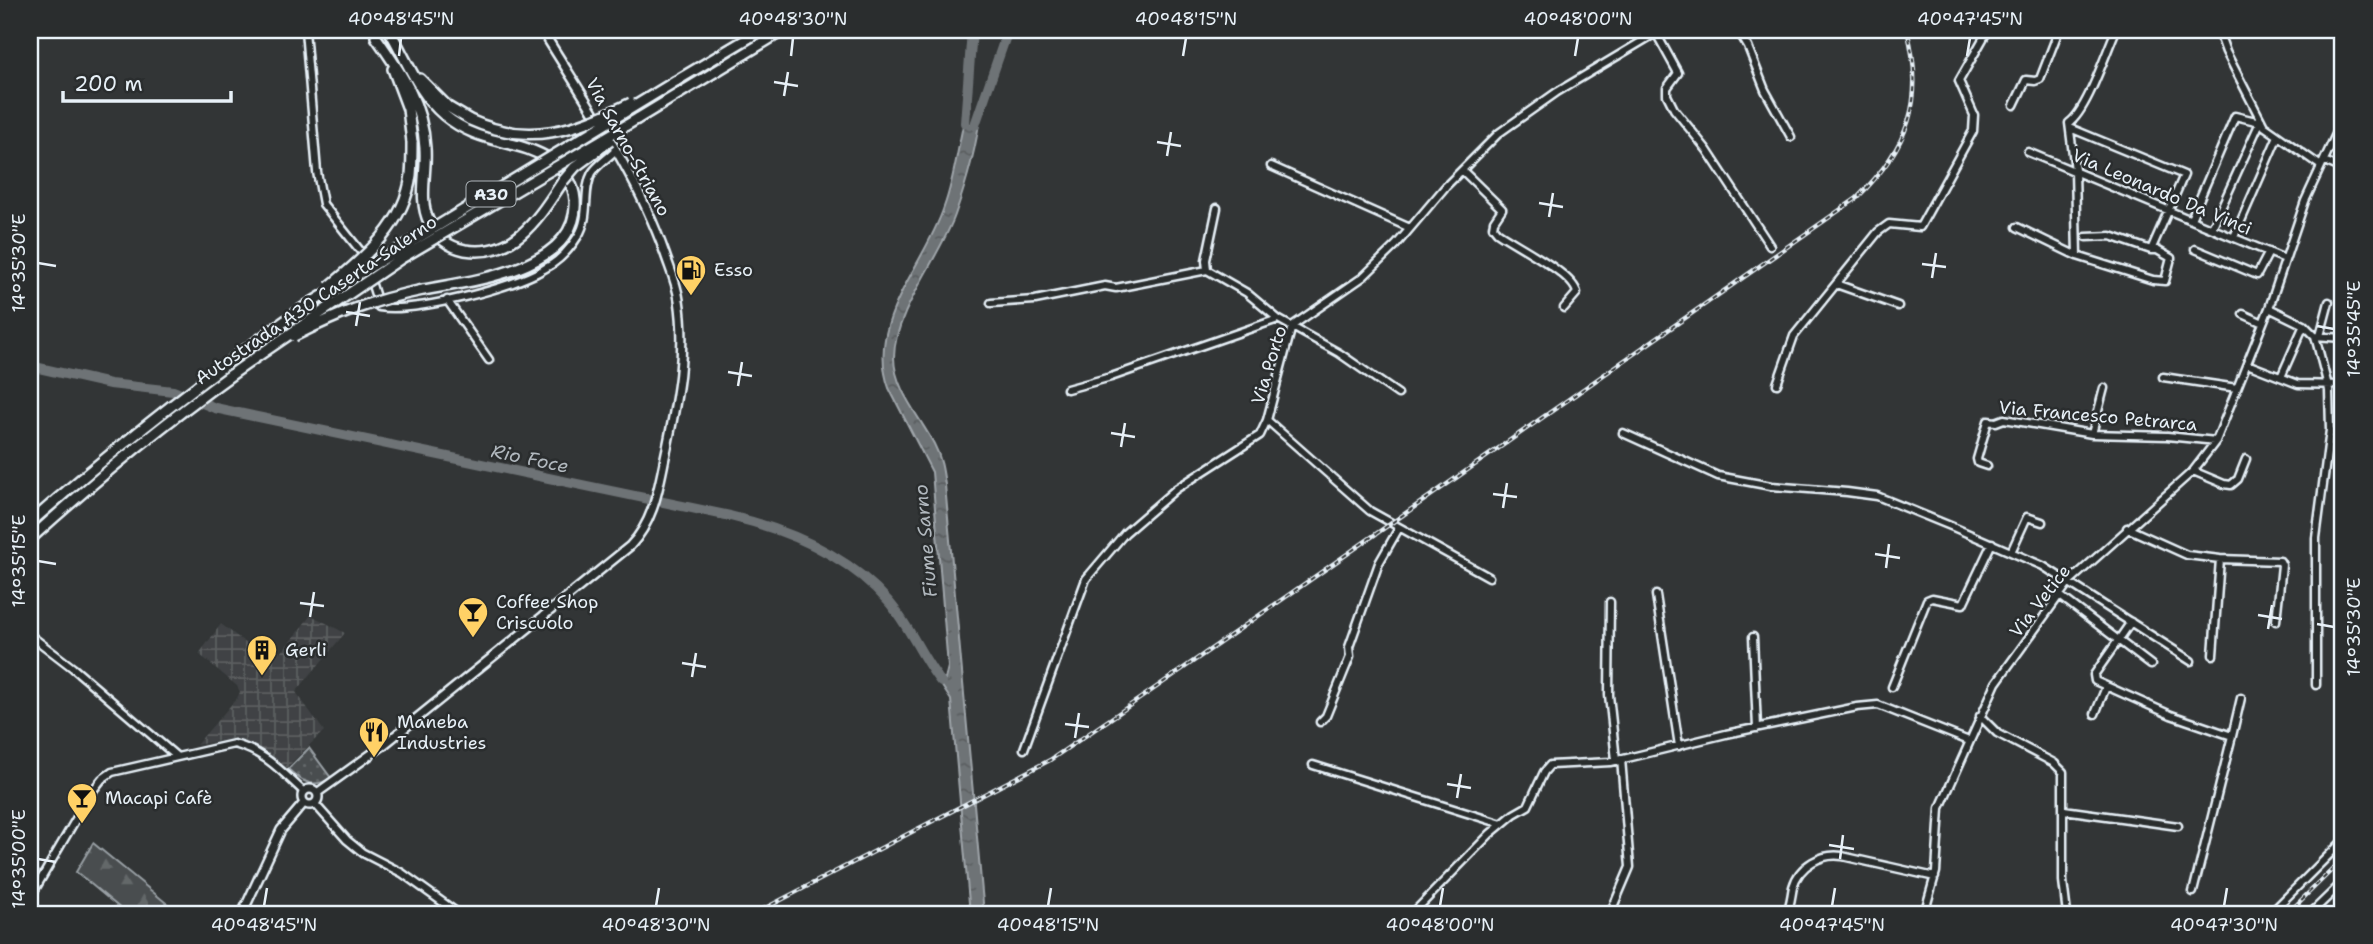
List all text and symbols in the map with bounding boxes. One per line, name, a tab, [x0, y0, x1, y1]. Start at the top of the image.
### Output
text: 40°48'45"N	[348, 7, 454, 31]
text: 40°48'30"N	[739, 7, 847, 31]
text: 40°48'15"N	[1135, 7, 1237, 31]
text: 40°48'00"N	[1523, 7, 1633, 31]
text: 40°47'45"N	[1917, 7, 2023, 31]
scale bar	[63, 60, 231, 104]
text: 200 m	[74, 70, 143, 98]
street label: Via Sarno-Striano	[580, 73, 676, 221]
street label: Via Leonardo Da Vinci	[2068, 143, 2256, 241]
road number: A30	[466, 182, 516, 206]
street label: Autostrada A30 Caserta-Salerno	[190, 210, 442, 390]
text: 14°35'30"E	[7, 213, 31, 313]
fuel station icon: Esso	[674, 253, 708, 297]
place label: Esso	[714, 258, 753, 282]
text: 14°35'45"E	[2342, 281, 2366, 377]
street label: Via Porto	[1246, 323, 1292, 407]
street label: Via Francesco Petrarca	[1998, 395, 2198, 437]
water label: Rio Foce	[489, 438, 571, 479]
water label: Fiume Sarno	[908, 483, 943, 599]
text: 14°35'15"E	[7, 515, 31, 607]
street label: Via Vetice	[2004, 560, 2076, 642]
text: 14°35'30"E	[2342, 577, 2366, 677]
place label: Coffee Shop Criscuolo	[496, 590, 598, 635]
bar icon: Coffee Shop Criscuolo	[456, 595, 490, 639]
building icon: Gerli	[245, 633, 279, 677]
place label: Gerli	[285, 638, 327, 662]
place label: Maneba Industries	[397, 710, 487, 755]
restaurant icon: Maneba Industries	[357, 715, 391, 759]
bar icon: Macapi Cafè	[65, 781, 99, 825]
place label: Macapi Cafè	[105, 786, 213, 810]
text: 14°35'00"E	[7, 809, 31, 909]
text: 40°48'45"N	[211, 913, 317, 937]
text: 40°48'30"N	[602, 913, 710, 937]
text: 40°48'15"N	[997, 913, 1099, 937]
text: 40°48'00"N	[1385, 913, 1495, 937]
text: 40°47'45"N	[1779, 913, 1885, 937]
text: 40°47'30"N	[2170, 913, 2278, 937]

